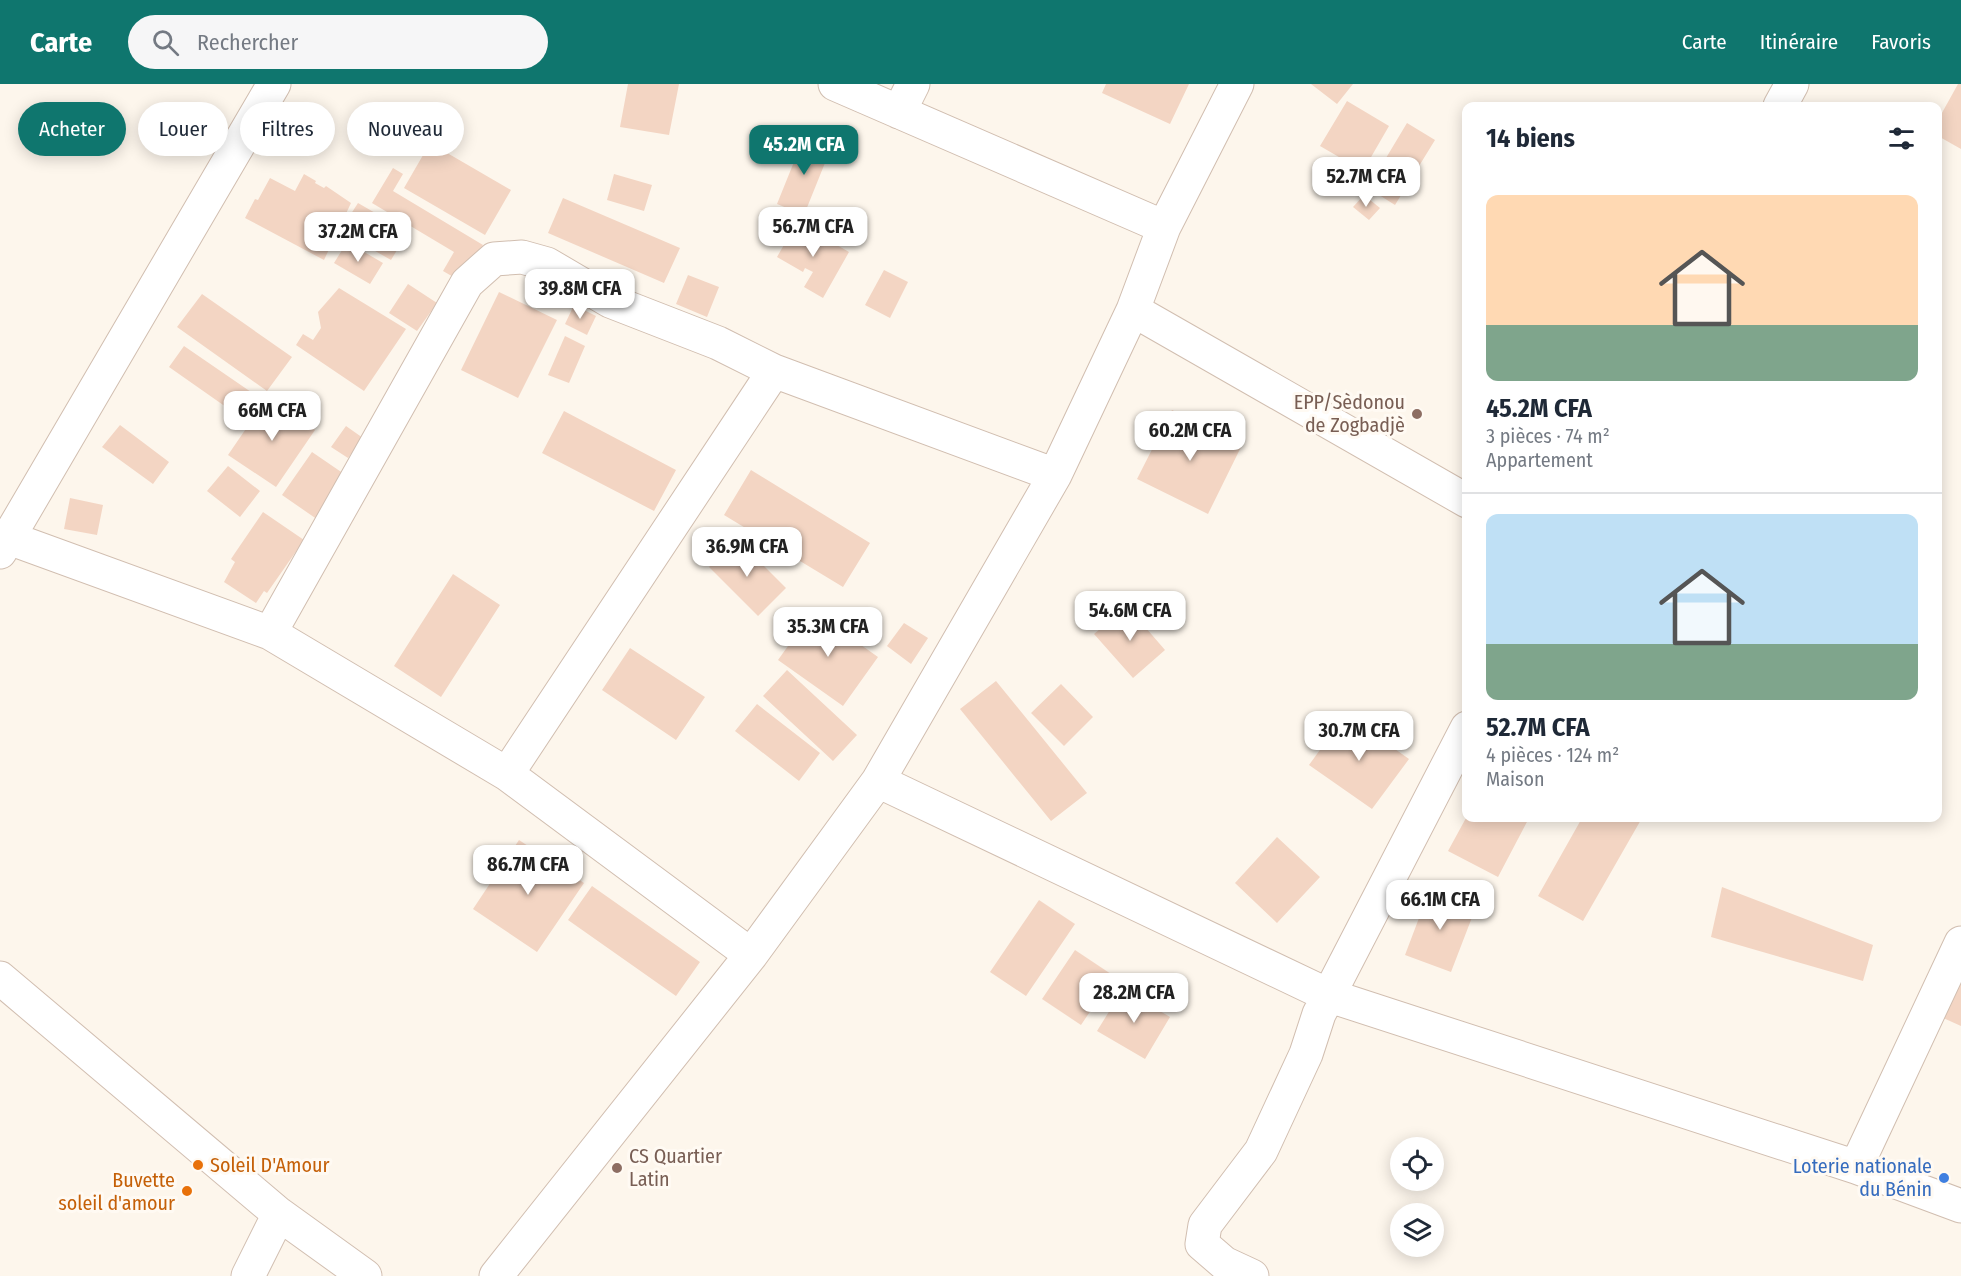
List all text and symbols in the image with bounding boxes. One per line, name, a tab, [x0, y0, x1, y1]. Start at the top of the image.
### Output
search box	[128, 15, 548, 69]
text: Carte	[30, 26, 92, 59]
icon: search	[149, 26, 182, 59]
text: Rechercher	[197, 29, 298, 56]
text: Carte	[1682, 29, 1727, 55]
text: Itinéraire	[1760, 29, 1838, 55]
text: Favoris	[1871, 29, 1931, 55]
chip: Acheter	[18, 102, 126, 156]
chip: Louer	[138, 102, 228, 156]
chip: Filtres	[240, 102, 335, 156]
chip: Nouveau	[347, 102, 464, 156]
icon: filters	[1885, 122, 1918, 155]
text: 14 biens	[1486, 123, 1575, 154]
pin: 45.2M CFA	[735, 125, 873, 176]
text: 45.2M CFA	[763, 132, 845, 156]
pin: 52.7M CFA	[1297, 157, 1435, 208]
text: 52.7M CFA	[1326, 164, 1406, 188]
pin: 56.7M CFA	[744, 207, 882, 258]
pin: 37.2M CFA	[289, 212, 427, 263]
text: 56.7M CFA	[772, 214, 854, 238]
text: 37.2M CFA	[318, 219, 398, 243]
icon: home	[1648, 234, 1756, 342]
pin: 39.8M CFA	[511, 269, 649, 320]
text: 39.8M CFA	[539, 276, 621, 300]
place label: EPP/Sèdonou de Zogbadjè	[1294, 390, 1405, 437]
pin: 66M CFA	[217, 391, 327, 442]
text: 45.2M CFA	[1486, 393, 1592, 424]
text: 66M CFA	[238, 398, 306, 422]
marker: EPP/Sèdonou de Zogbadjè	[1410, 407, 1424, 421]
pin: 60.2M CFA	[1121, 411, 1259, 462]
text: 60.2M CFA	[1149, 418, 1231, 442]
text: 3 pièces · 74 m²	[1486, 424, 1610, 448]
text: Appartement	[1486, 448, 1593, 472]
pin: 36.9M CFA	[678, 527, 816, 578]
text: 36.9M CFA	[706, 534, 788, 558]
icon: home	[1648, 553, 1756, 661]
pin: 54.6M CFA	[1061, 591, 1199, 642]
text: 54.6M CFA	[1089, 598, 1171, 622]
pin: 35.3M CFA	[759, 607, 897, 658]
text: 35.3M CFA	[787, 614, 869, 638]
pin: 30.7M CFA	[1290, 711, 1428, 762]
text: 52.7M CFA	[1486, 712, 1590, 743]
text: 30.7M CFA	[1318, 718, 1400, 742]
text: 4 pièces · 124 m²	[1486, 743, 1619, 767]
text: Maison	[1486, 767, 1545, 791]
pin: 86.7M CFA	[459, 845, 597, 896]
text: 86.7M CFA	[487, 852, 569, 876]
pin: 66.1M CFA	[1371, 880, 1509, 931]
text: 66.1M CFA	[1400, 887, 1480, 911]
pin: 28.2M CFA	[1065, 973, 1203, 1024]
text: 28.2M CFA	[1093, 980, 1175, 1004]
map controls	[1390, 1137, 1444, 1257]
button: locate	[1390, 1137, 1444, 1191]
place label: CS Quartier Latin	[629, 1144, 722, 1191]
place label: Soleil D'Amour	[210, 1153, 329, 1177]
place label: Loterie nationale du Bénin	[1793, 1154, 1932, 1201]
marker: Soleil D'Amour	[191, 1158, 205, 1172]
marker: CS Quartier Latin	[610, 1161, 624, 1175]
place label: Buvette soleil d'amour	[58, 1168, 175, 1215]
marker: Loterie nationale du Bénin	[1937, 1171, 1951, 1185]
marker: Buvette soleil d'amour	[180, 1184, 194, 1198]
button: layers	[1390, 1203, 1444, 1257]

